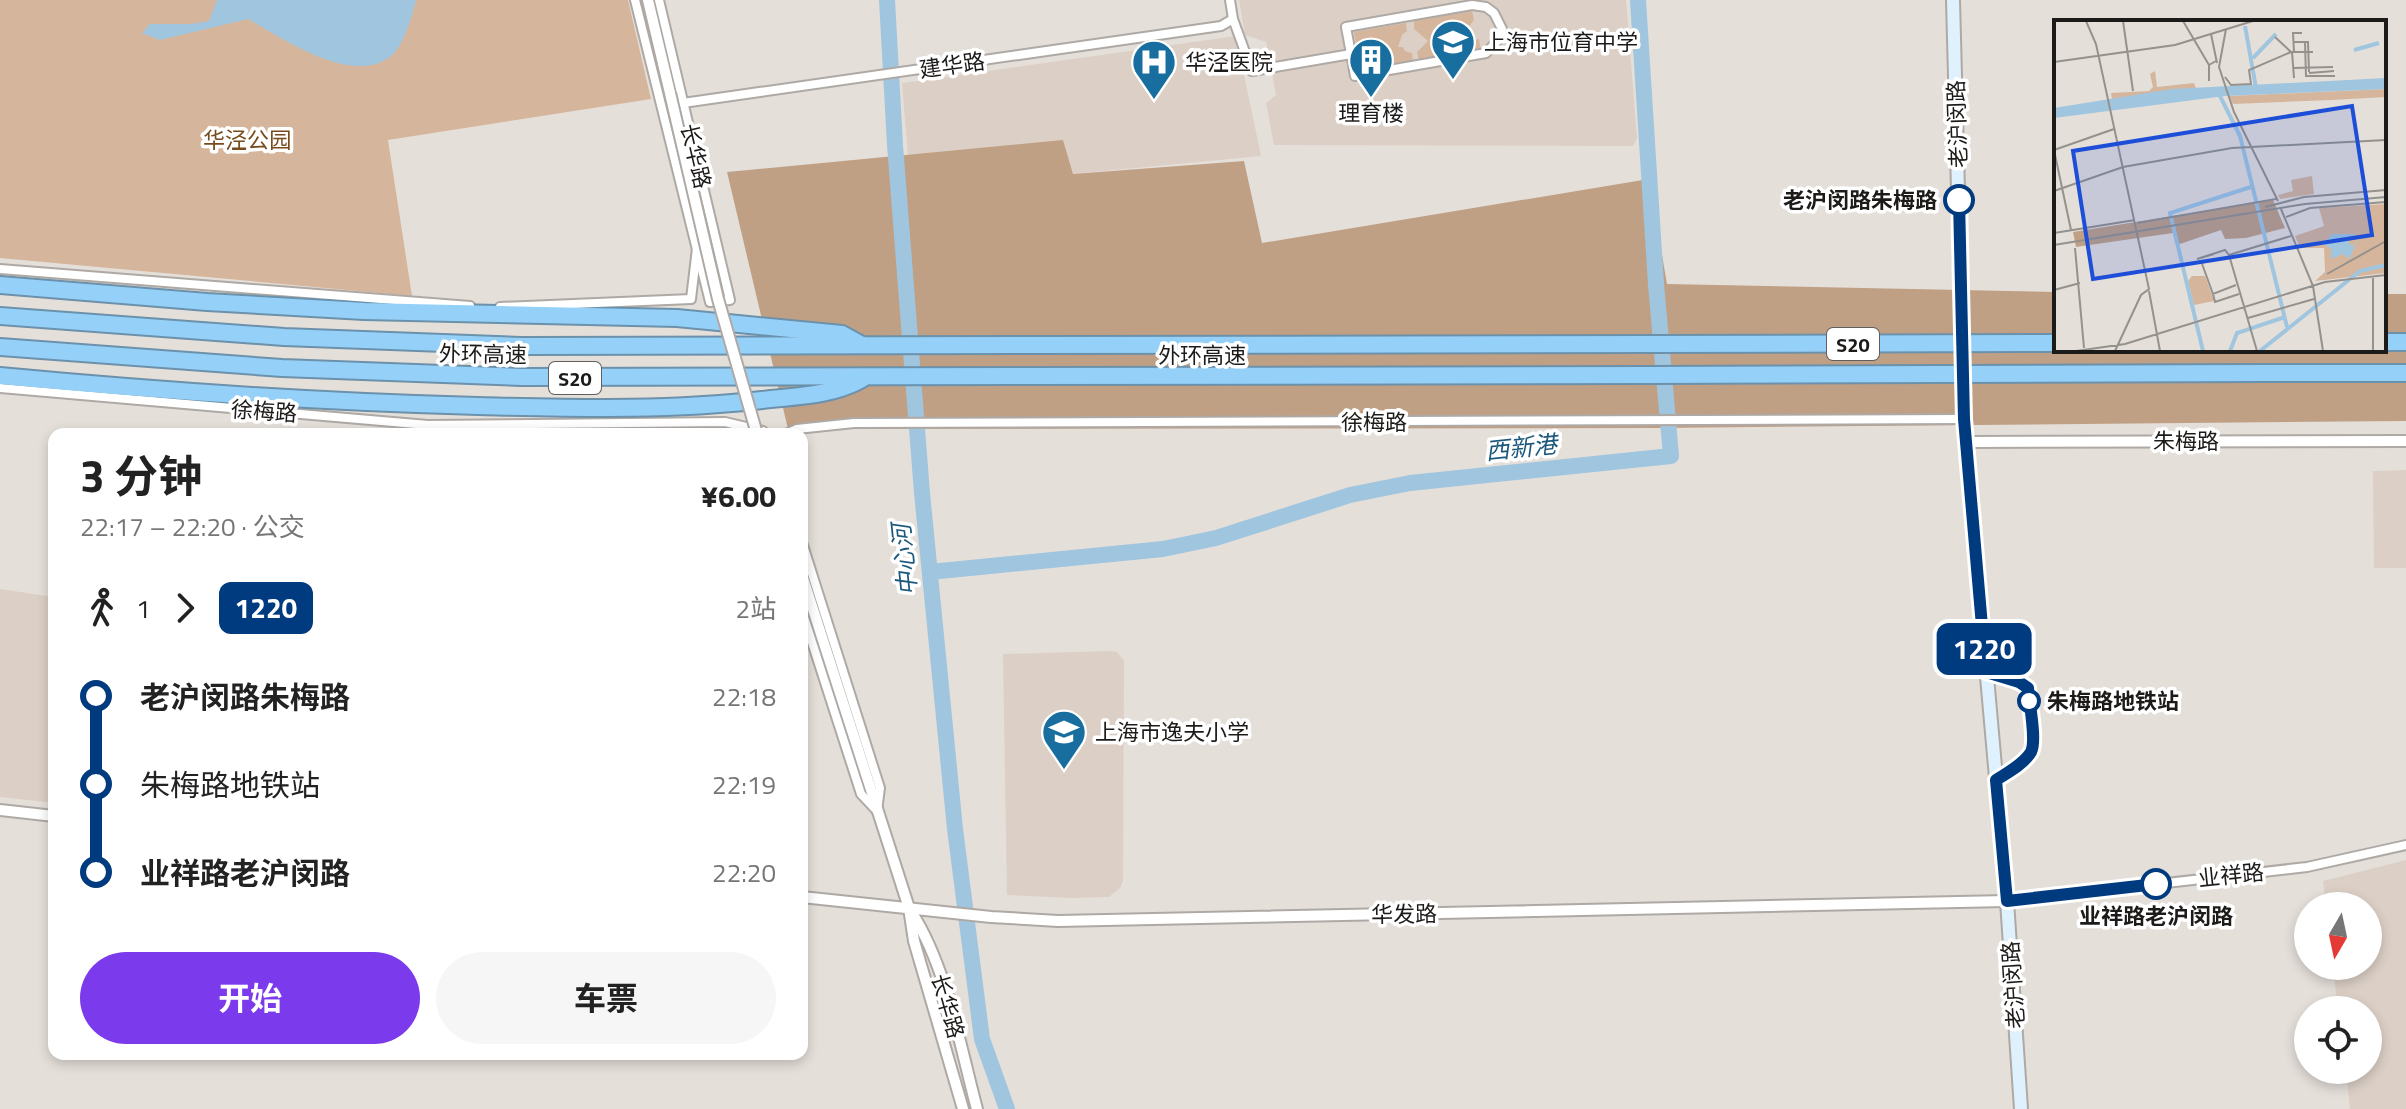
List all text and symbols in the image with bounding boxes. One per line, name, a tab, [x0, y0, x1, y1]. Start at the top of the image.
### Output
school or university icon: 上海市位育中学	[1429, 18, 1477, 81]
inset map	[2054, 20, 2386, 352]
place label: 上海市位育中学	[1484, 25, 1638, 59]
building icon: 理育楼	[1347, 36, 1395, 99]
hospital icon: 华泾医院	[1130, 38, 1178, 101]
street label: 建华路	[917, 44, 987, 86]
place label: 华泾医院	[1185, 45, 1273, 79]
street label: 老沪闵路	[1938, 79, 1976, 169]
place label: 理育楼	[1338, 96, 1404, 130]
street label: 长华路	[672, 120, 720, 192]
park label: 华泾公园	[203, 123, 291, 157]
place label: 老沪闵路朱梅路	[1783, 183, 1937, 217]
marker: 老沪闵路朱梅路	[1944, 185, 1974, 215]
road number: S20	[1827, 328, 1879, 360]
street label: 外环高速	[439, 336, 527, 372]
street label: 外环高速	[1158, 338, 1246, 372]
road number: S20	[549, 362, 601, 394]
street label: 徐梅路	[230, 392, 298, 430]
street label: 徐梅路	[1341, 405, 1407, 439]
street label: 朱梅路	[2153, 424, 2219, 458]
water label: 西新港	[1483, 425, 1562, 469]
text: 3 分钟	[80, 442, 202, 509]
text: ¥6.00	[701, 473, 776, 519]
text: 22:17 – 22:20 · 公交	[80, 507, 305, 546]
water label: 中心河	[882, 518, 926, 598]
icon: walk	[80, 586, 124, 630]
icon: forward	[163, 586, 207, 630]
text: 1220	[235, 586, 297, 629]
text: 1	[136, 589, 151, 628]
text: 2站	[735, 589, 776, 628]
line badge: 1220	[1928, 623, 2040, 675]
text: 1220	[1953, 627, 2015, 670]
text: 老沪闵路朱梅路	[140, 674, 350, 720]
text: 22:18	[712, 677, 776, 716]
place label: 朱梅路地铁站	[2047, 684, 2179, 718]
marker: 朱梅路地铁站	[2018, 690, 2040, 712]
school or university icon: 上海市逸夫小学	[1040, 708, 1088, 771]
place label: 上海市逸夫小学	[1095, 715, 1249, 749]
text: 朱梅路地铁站	[140, 762, 320, 808]
text: 22:19	[712, 765, 776, 804]
text: 业祥路老沪闵路	[140, 850, 350, 896]
text: 22:20	[712, 853, 776, 892]
street label: 业祥路	[2196, 855, 2266, 895]
marker: 业祥路老沪闵路	[2141, 869, 2171, 899]
north arrow	[2294, 892, 2382, 980]
map controls	[2294, 892, 2382, 1084]
street label: 华发路	[1371, 896, 1437, 932]
place label: 业祥路老沪闵路	[2079, 899, 2233, 933]
street label: 老沪闵路	[1993, 940, 2033, 1030]
button: 开始	[80, 952, 420, 1044]
button: 车票	[436, 952, 776, 1044]
street label: 长华路	[923, 970, 973, 1042]
button: locate	[2294, 996, 2382, 1084]

